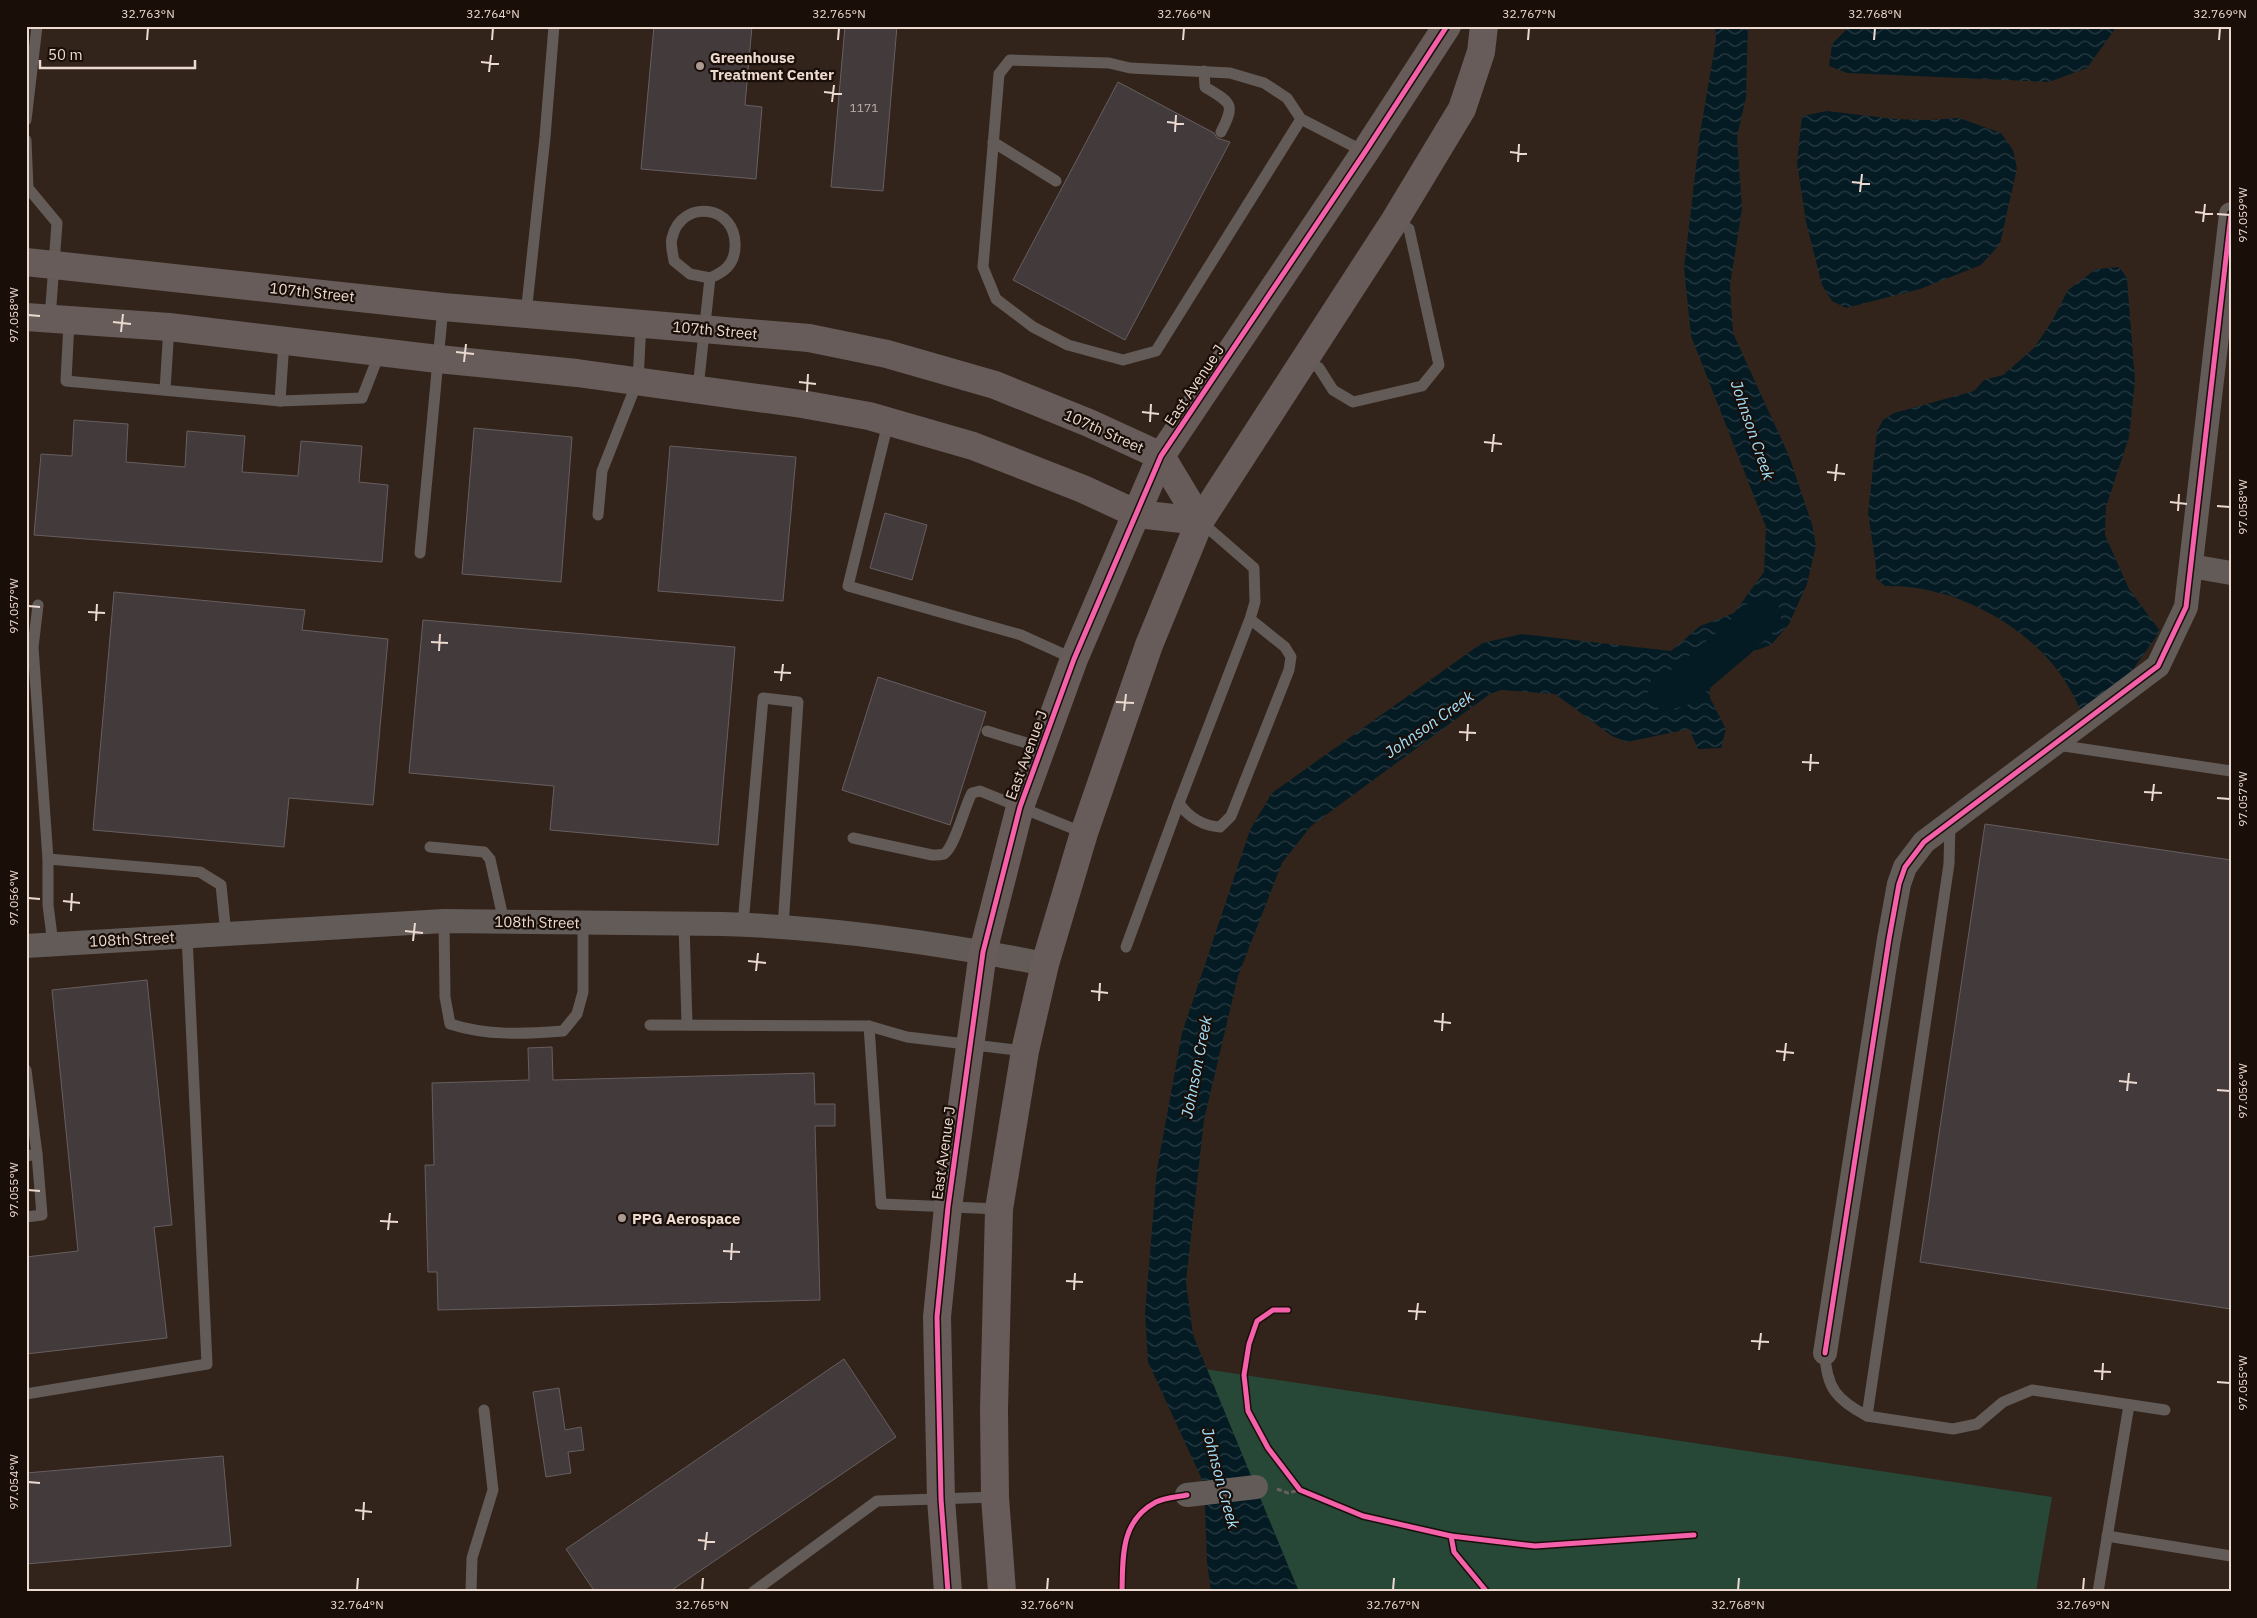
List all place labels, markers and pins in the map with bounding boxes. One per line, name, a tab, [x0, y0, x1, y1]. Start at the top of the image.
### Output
place label: Greenhouse Treatment Center	[710, 48, 834, 84]
marker: Greenhouse Treatment Center	[694, 60, 706, 72]
place label: PPG Aerospace	[632, 1209, 740, 1228]
marker: PPG Aerospace	[616, 1212, 628, 1224]

